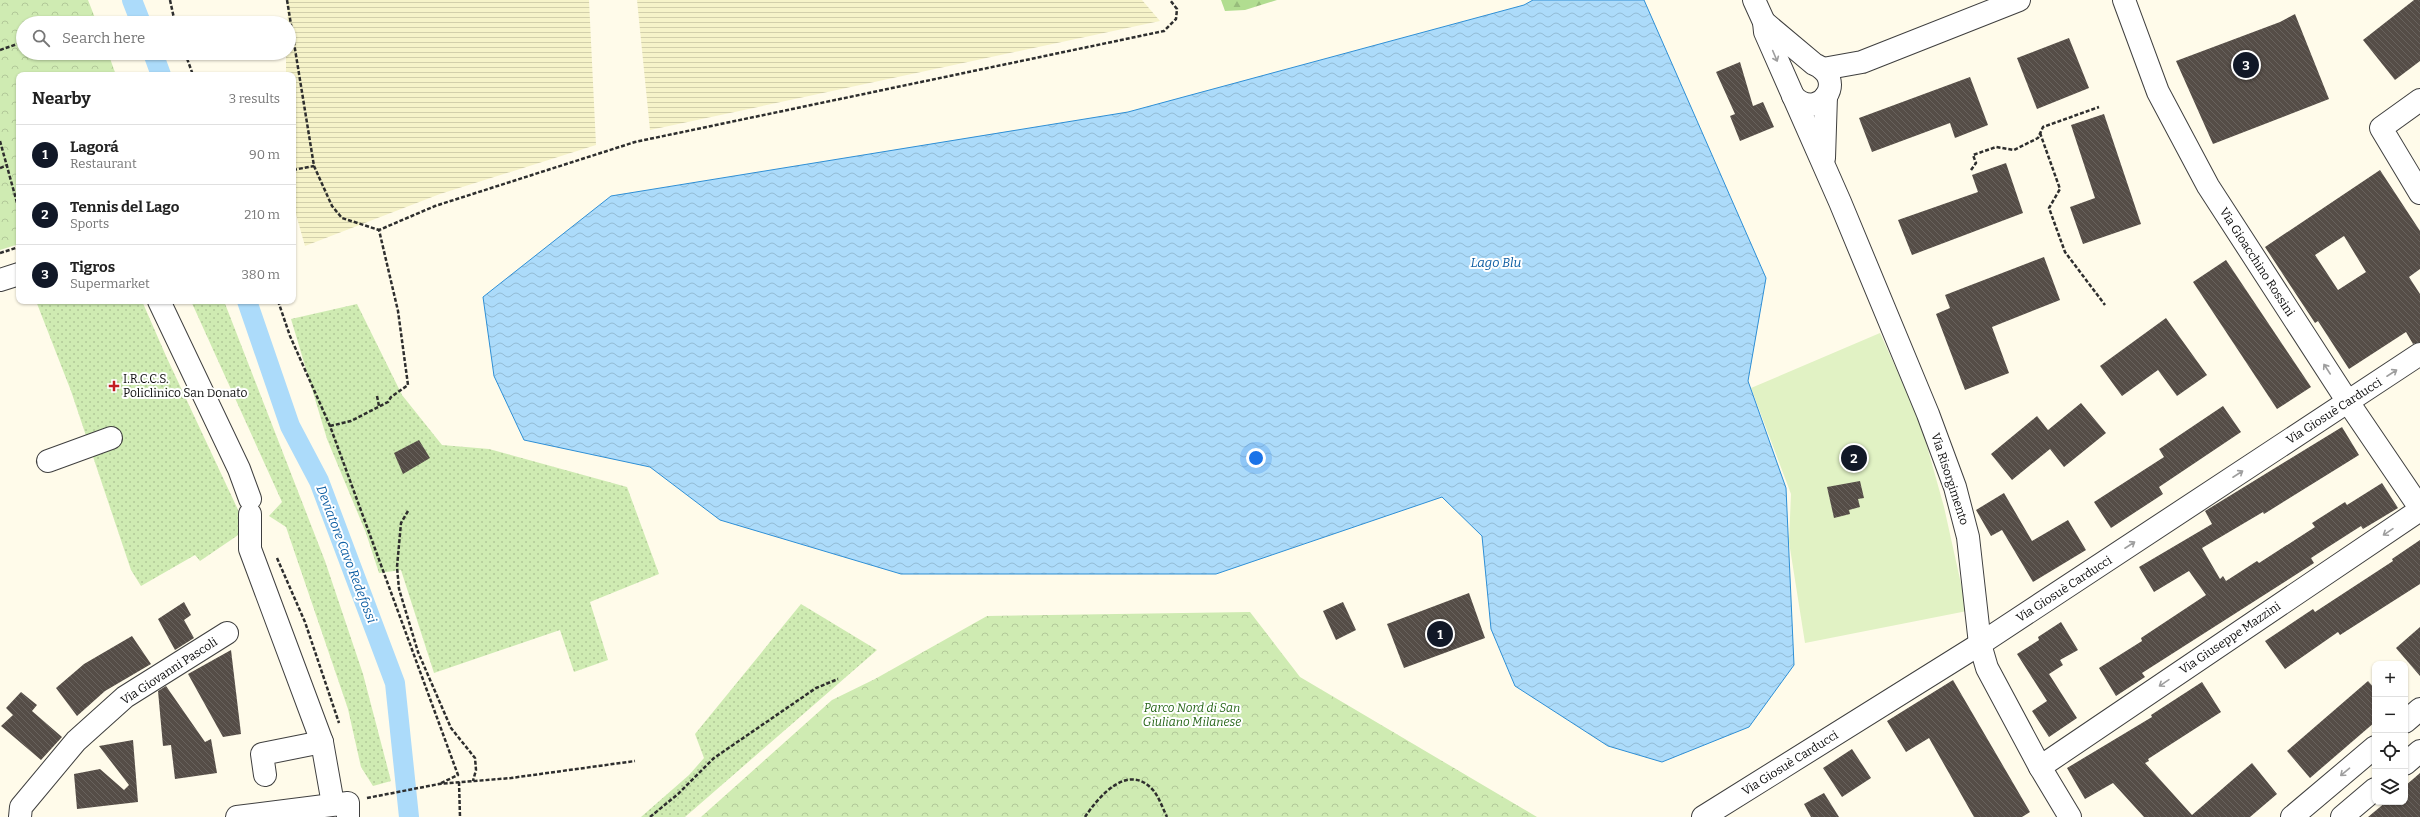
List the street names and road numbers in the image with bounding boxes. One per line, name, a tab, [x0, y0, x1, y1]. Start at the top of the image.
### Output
street label: Via Gioacchino Rossini	[2217, 205, 2298, 319]
street label: Via Giosuè Carducci	[2284, 375, 2385, 447]
street label: Via Risorgimento	[1929, 431, 1972, 527]
street label: Via Giosuè Carducci	[2014, 553, 2115, 625]
street label: Via Giuseppe Mazzini	[2177, 599, 2284, 677]
street label: Via Giovanni Pascoli	[118, 634, 220, 707]
street label: Via Giosuè Carducci	[1739, 727, 1841, 798]

